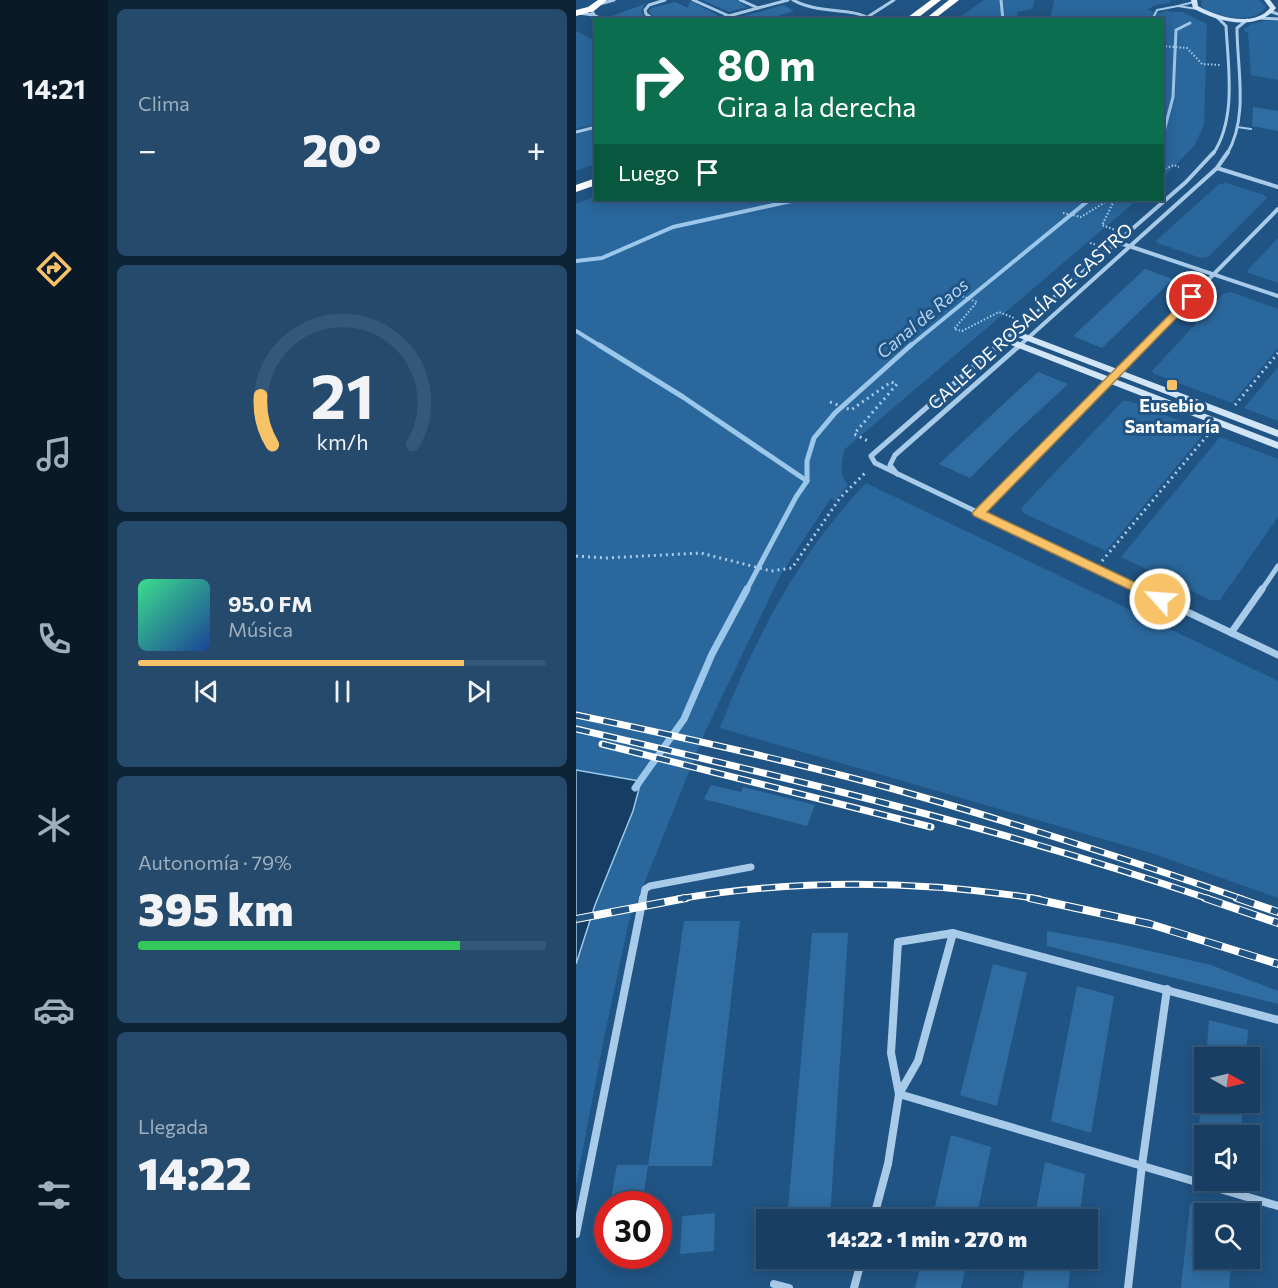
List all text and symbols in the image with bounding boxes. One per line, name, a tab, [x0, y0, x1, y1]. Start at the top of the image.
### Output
text: 80 m	[717, 38, 816, 90]
icon: right	[618, 42, 696, 120]
text: 14:21	[22, 72, 86, 105]
text: Gira a la derecha	[717, 90, 916, 123]
text: Clima	[138, 91, 190, 115]
text: 20°	[302, 121, 381, 176]
text: −	[138, 128, 157, 169]
text: +	[527, 128, 546, 169]
icon: arrive	[691, 156, 724, 189]
text: Luego	[618, 159, 679, 186]
street label: CALLE DE ROSALÍA DE CASTRO	[923, 218, 1137, 414]
icon: directions	[33, 248, 75, 290]
pin	[1166, 271, 1217, 322]
water label: Canal de Raos	[872, 273, 972, 363]
icon: arrive	[1175, 280, 1208, 313]
text: 21	[310, 356, 374, 432]
marker: Eusebio Santamaría	[1165, 378, 1179, 392]
place label: Eusebio Santamaría	[1125, 394, 1219, 437]
text: km/h	[316, 429, 368, 455]
icon: music	[33, 433, 75, 475]
position arrow	[1128, 567, 1192, 631]
text: 95.0 FM	[228, 590, 312, 617]
text: Música	[228, 617, 293, 641]
icon: phone	[33, 618, 75, 660]
icon: previous	[190, 675, 223, 708]
icon: pause	[326, 675, 359, 708]
icon: next	[462, 675, 495, 708]
icon: climate	[33, 804, 75, 846]
text: Autonomía · 79%	[138, 850, 292, 874]
text: 395 km	[138, 880, 294, 935]
icon: car	[33, 989, 75, 1031]
north arrow	[1194, 1047, 1260, 1113]
map controls	[1194, 1047, 1260, 1269]
text: Llegada	[138, 1114, 208, 1138]
button: sound	[1194, 1125, 1260, 1191]
text: 14:22	[138, 1144, 252, 1199]
icon: filters	[33, 1174, 75, 1216]
speed limit sign: 30	[594, 1191, 672, 1269]
button: search	[1194, 1203, 1260, 1269]
text: 14:22 · 1 min · 270 m	[827, 1225, 1027, 1252]

